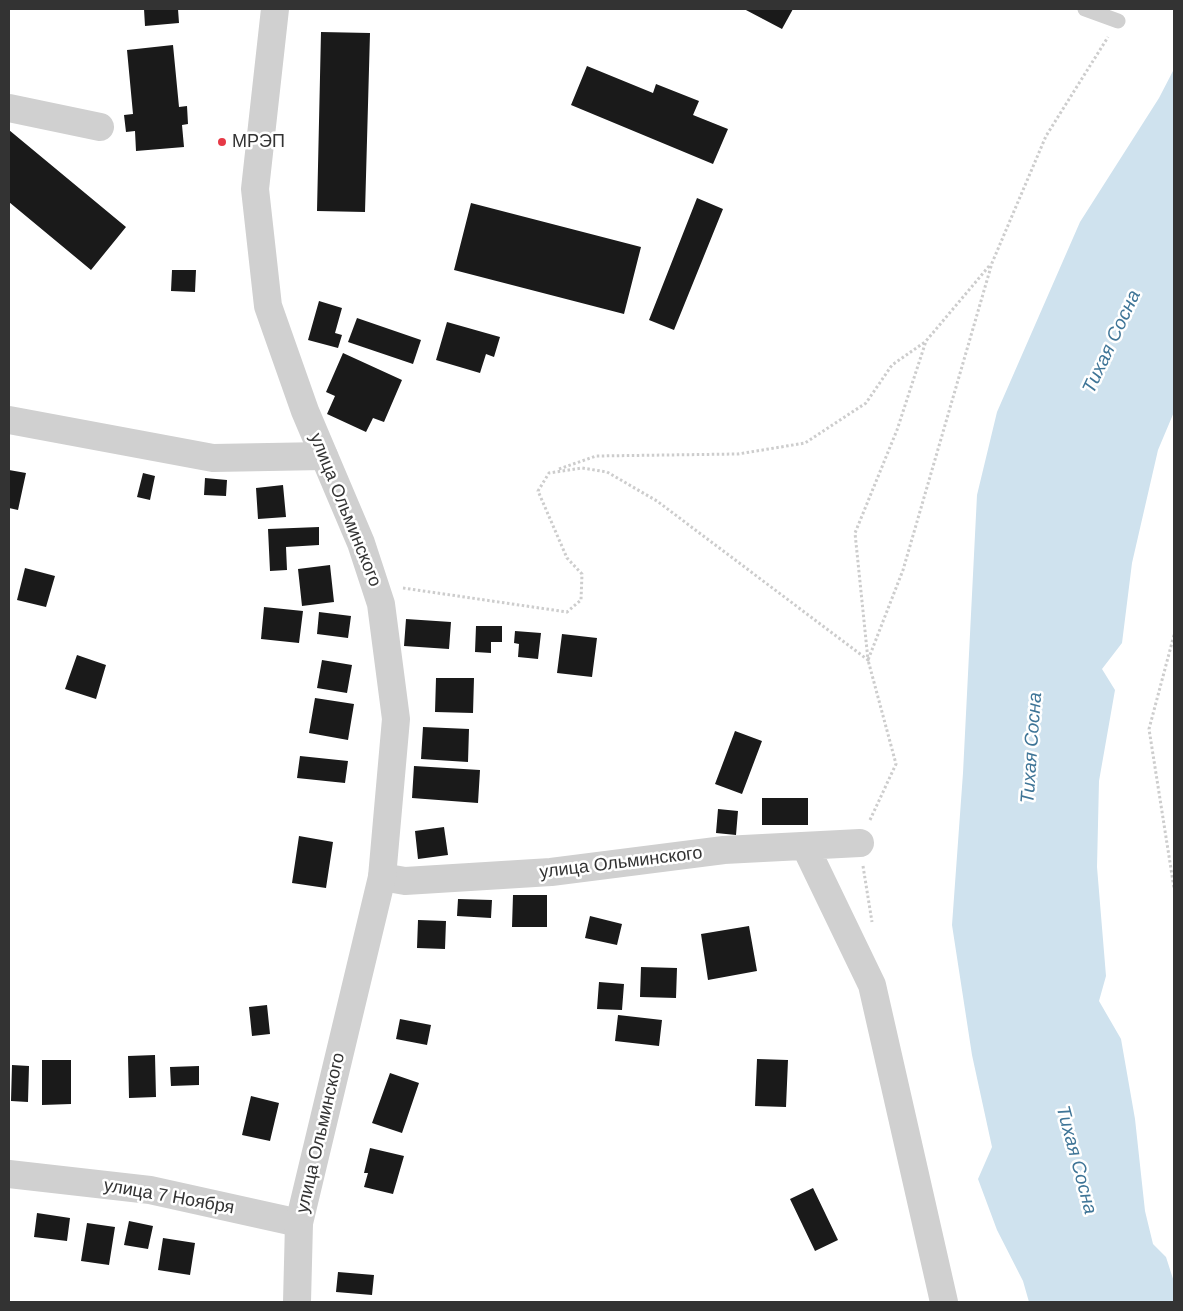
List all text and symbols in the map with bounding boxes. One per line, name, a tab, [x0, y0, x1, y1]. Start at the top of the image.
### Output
place label: МРЭП	[232, 131, 285, 153]
marker: МРЭП	[216, 136, 228, 148]
water label: Тихая Сосна	[1078, 287, 1146, 397]
street label: улица Ольминского	[304, 430, 386, 590]
water label: Тихая Сосна	[1017, 692, 1047, 804]
street label: улица Ольминского	[538, 842, 704, 884]
street label: улица Ольминского	[292, 1051, 350, 1215]
water label: Тихая Сосна	[1051, 1103, 1101, 1217]
street label: улица 7 Ноября	[102, 1175, 236, 1219]

